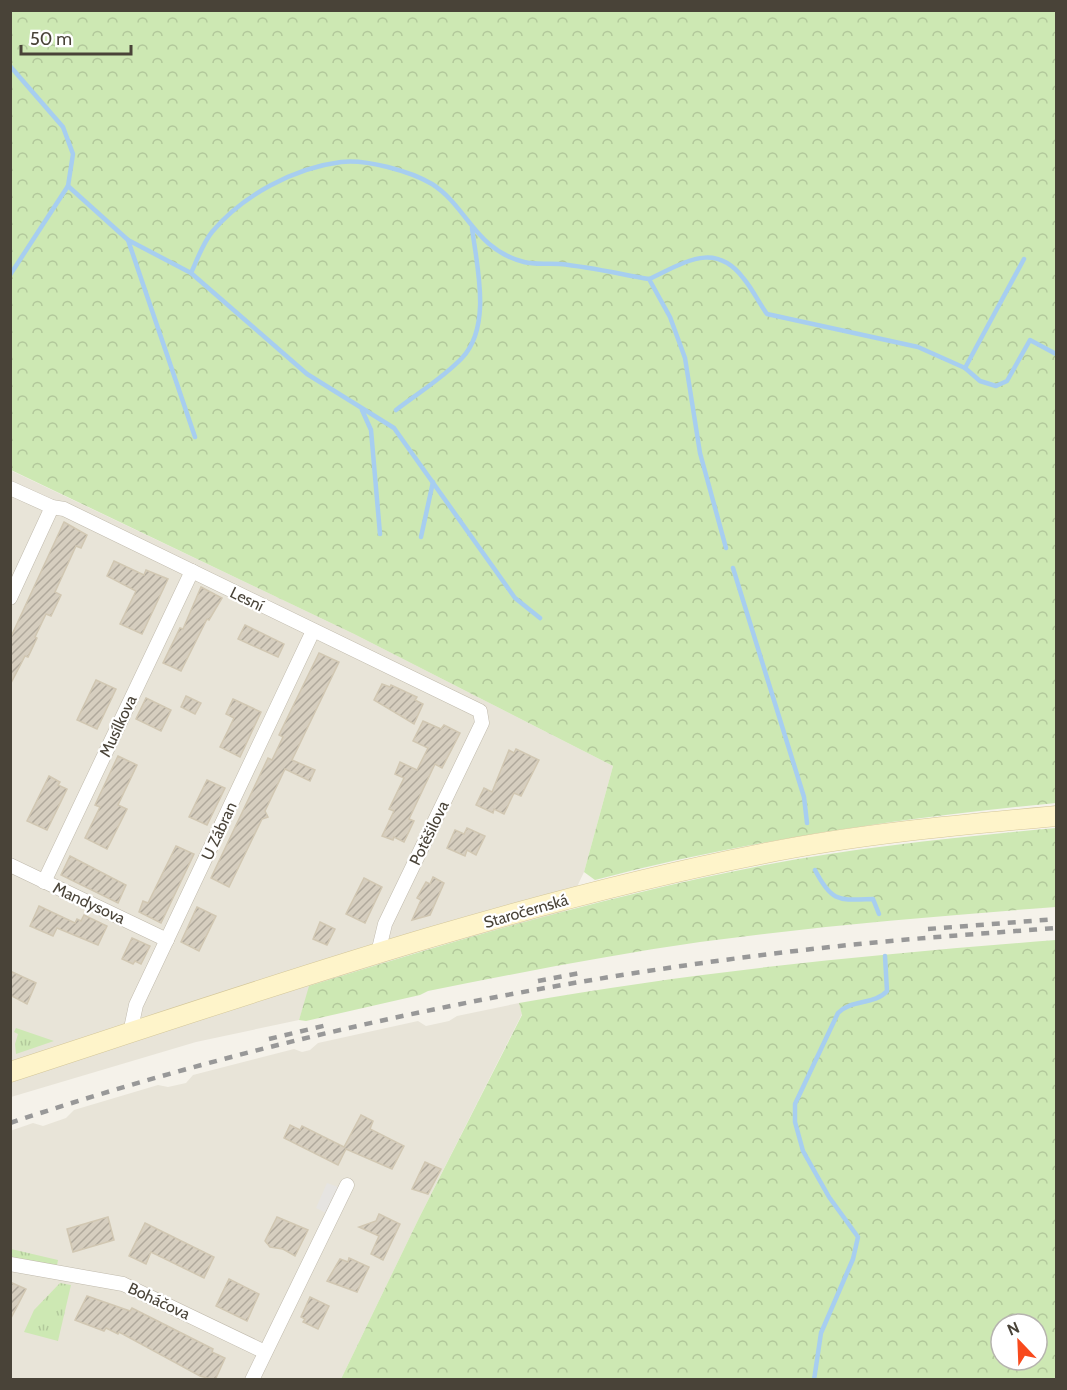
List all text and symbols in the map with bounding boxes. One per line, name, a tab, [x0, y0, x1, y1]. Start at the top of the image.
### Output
scale bar	[21, 18, 130, 56]
text: 50 m	[30, 28, 72, 50]
street label: Lesní	[227, 583, 267, 615]
street label: Musílkova	[95, 692, 141, 760]
street label: Potěšilova	[405, 798, 453, 868]
street label: U Zábran	[197, 799, 241, 863]
street label: Mandysova	[50, 878, 128, 928]
street label: Staročernská	[482, 890, 571, 932]
street label: Boháčova	[125, 1278, 193, 1324]
north arrow	[989, 1312, 1049, 1372]
text: N	[1004, 1318, 1022, 1340]

